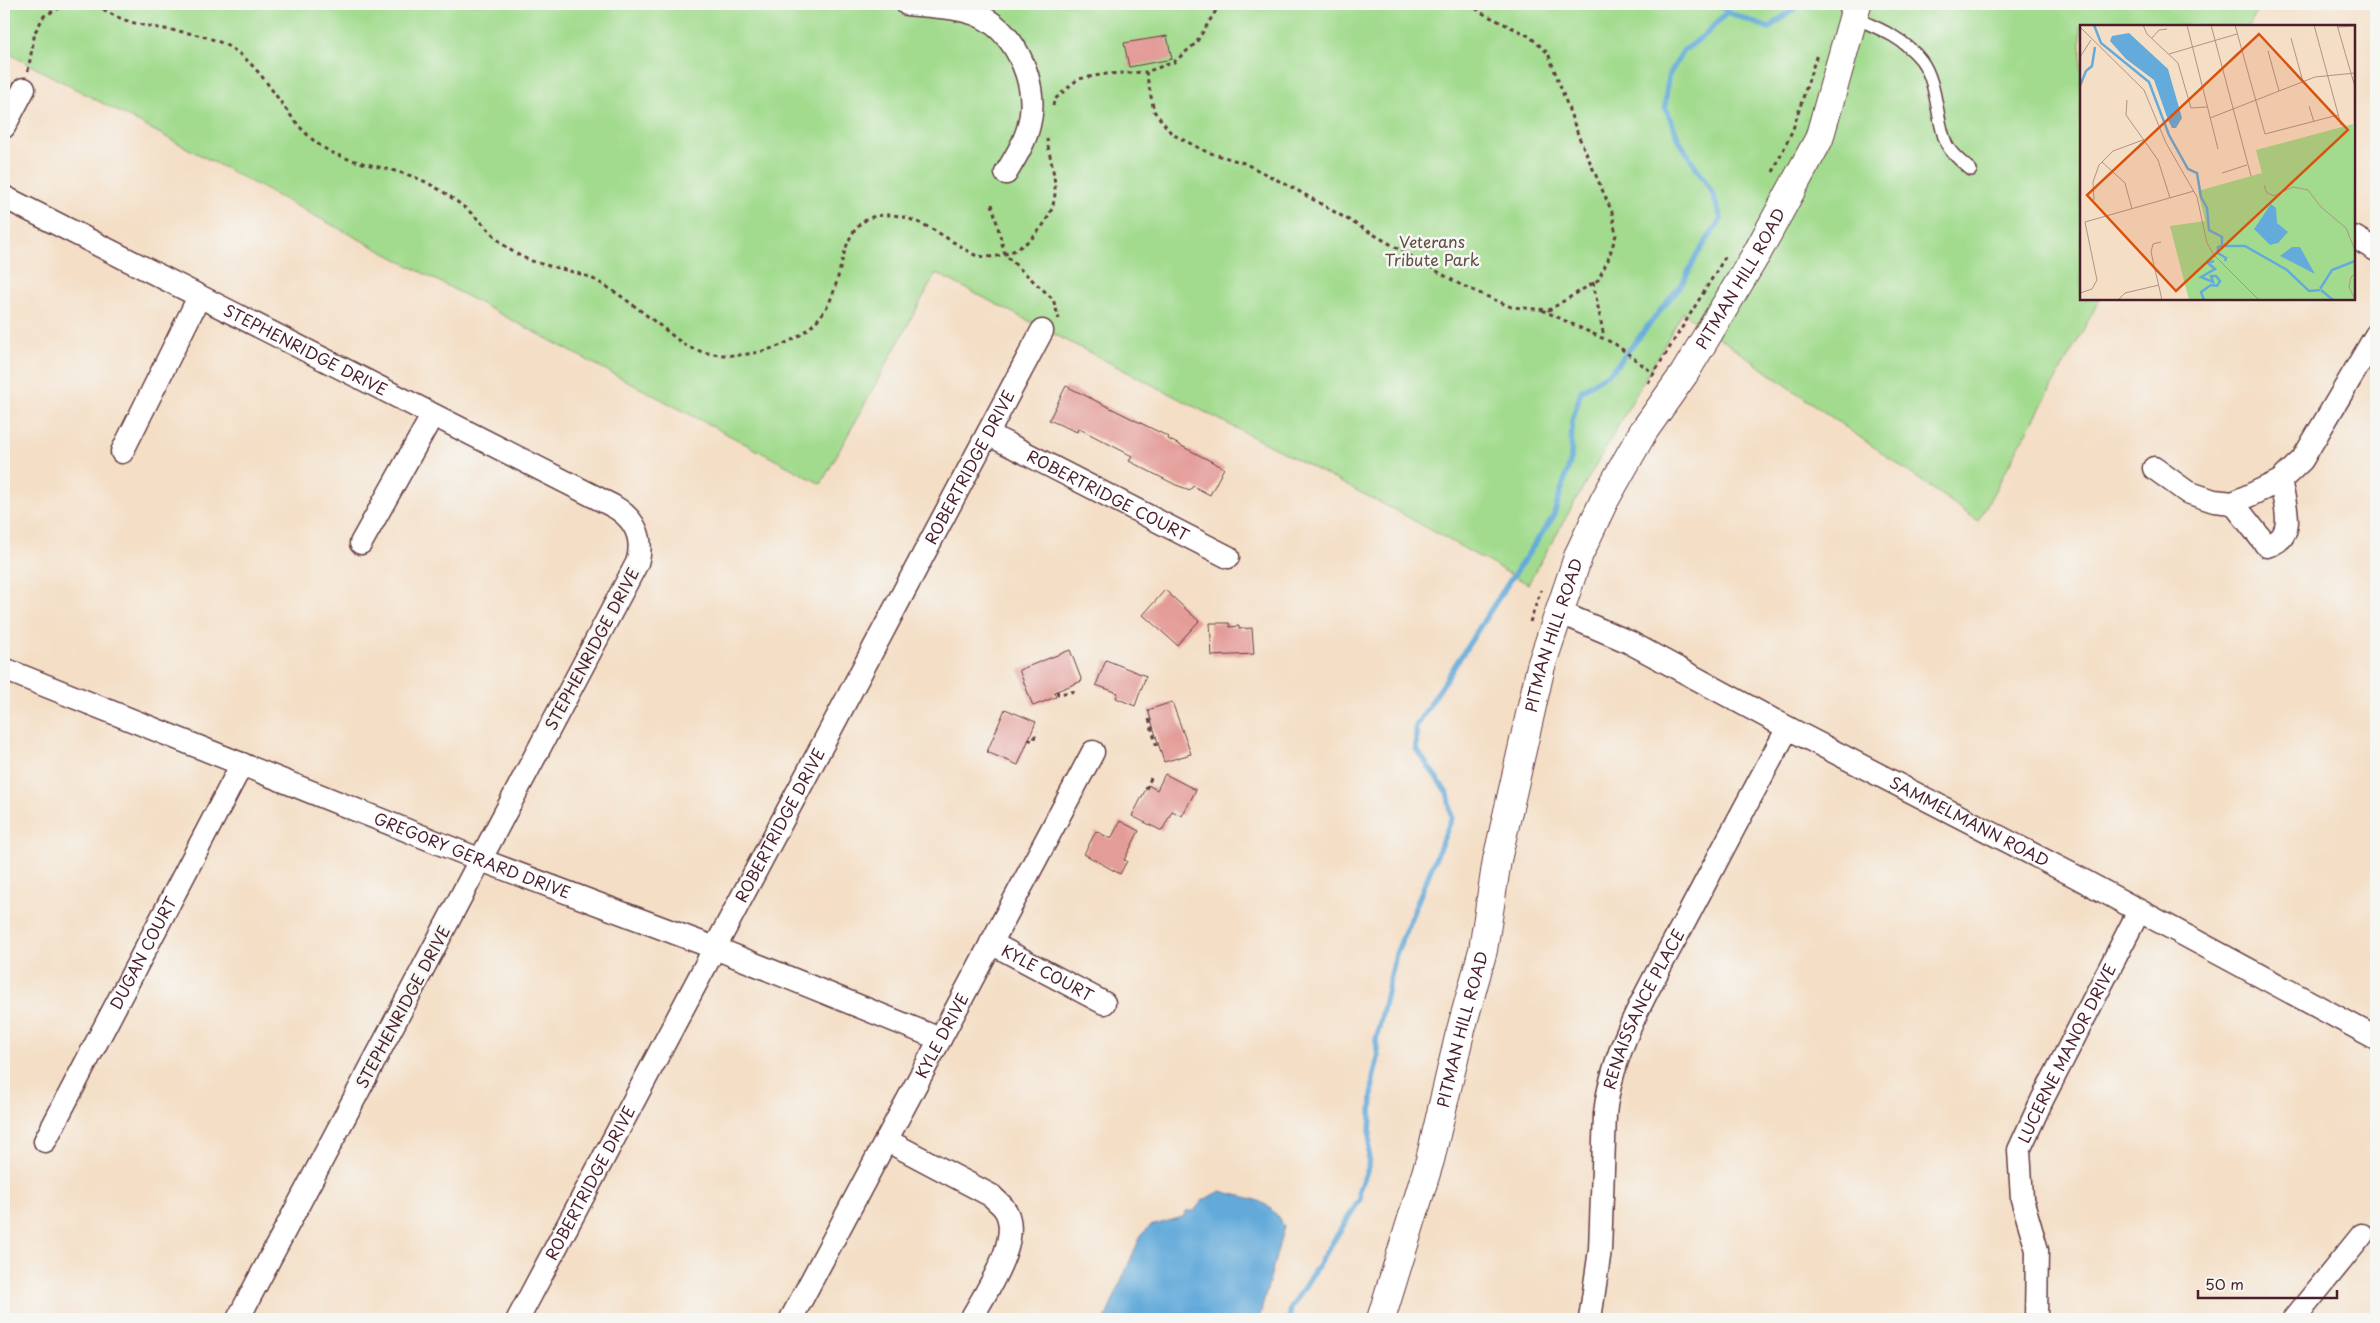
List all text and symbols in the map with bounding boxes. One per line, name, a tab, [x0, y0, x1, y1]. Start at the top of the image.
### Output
inset map	[2080, 25, 2355, 300]
street label: PITMAN HILL ROAD	[1689, 203, 1790, 353]
park label: Veterans Tribute Park	[1385, 229, 1480, 271]
street label: STEPHENRIDGE DRIVE	[220, 297, 392, 401]
street label: ROBERTRIDGE DRIVE	[918, 386, 1020, 548]
street label: ROBERTRIDGE COURT	[1023, 443, 1194, 546]
street label: PITMAN HILL ROAD	[1518, 555, 1588, 714]
street label: STEPHENRIDGE DRIVE	[538, 563, 644, 734]
street label: ROBERTRIDGE DRIVE	[728, 743, 830, 906]
street label: SAMMELMANN ROAD	[1886, 769, 2054, 872]
street label: GREGORY GERARD DRIVE	[371, 805, 574, 904]
street label: DUGAN COURT	[103, 892, 182, 1013]
street label: STEPHENRIDGE DRIVE	[349, 921, 455, 1092]
street label: RENAISSANCE PLACE	[1596, 924, 1690, 1092]
street label: KYLE COURT	[998, 938, 1098, 1006]
street label: PITMAN HILL ROAD	[1430, 948, 1493, 1110]
street label: LUCERNE MANOR DRIVE	[2011, 959, 2121, 1147]
street label: KYLE DRIVE	[908, 988, 974, 1082]
street label: ROBERTRIDGE DRIVE	[539, 1101, 640, 1264]
scale bar	[2198, 1268, 2336, 1300]
text: 50 m	[2205, 1272, 2244, 1295]

